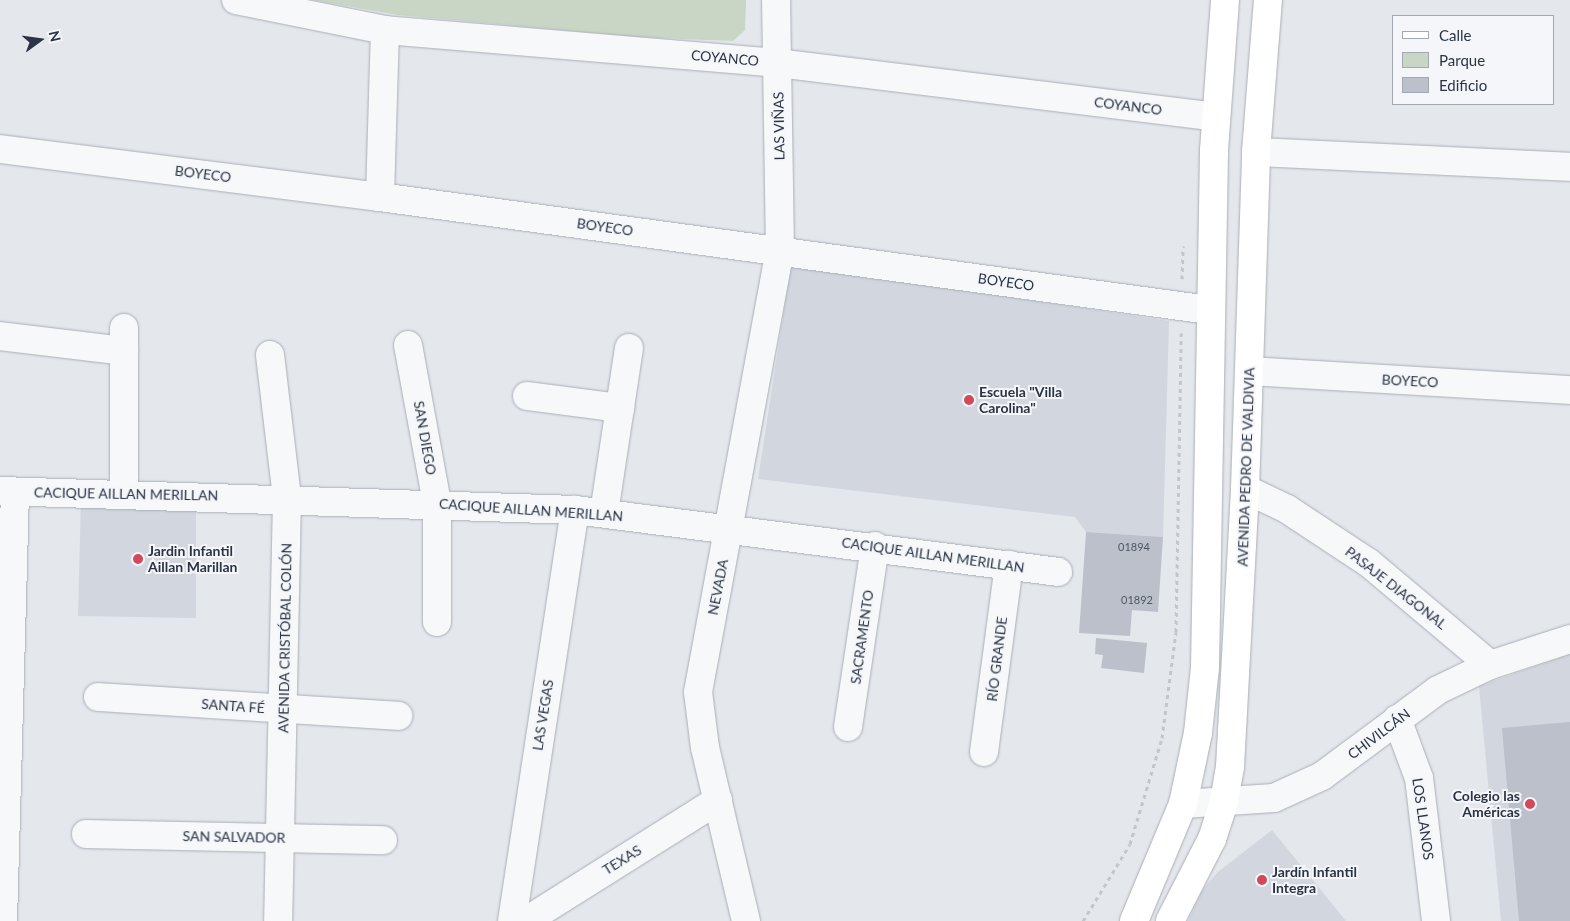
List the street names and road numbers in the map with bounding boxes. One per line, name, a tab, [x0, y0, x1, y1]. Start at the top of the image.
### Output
street label: COYANCO	[690, 47, 760, 69]
street label: LAS VIÑAS	[770, 91, 788, 161]
street label: COYANCO	[1093, 94, 1163, 118]
street label: BOYECO	[174, 162, 232, 186]
street label: BOYECO	[576, 215, 634, 239]
street label: BOYECO	[977, 270, 1035, 294]
street label: AVENIDA PEDRO DE VALDIVIA	[1234, 367, 1258, 567]
street label: BOYECO	[1381, 371, 1439, 391]
street label: SAN DIEGO	[410, 400, 440, 476]
street label: CACIQUE AILLAN MERILLAN	[33, 484, 219, 504]
street label: CACIQUE AILLAN MERILLAN	[438, 495, 624, 525]
street label: CACIQUE AILLAN MERILLAN	[840, 534, 1026, 576]
street label: AVENIDA CRISTÓBAL COLÓN	[275, 542, 295, 734]
street label: PASAJE DIAGONAL	[1342, 543, 1450, 633]
street label: NEVADA	[704, 558, 732, 616]
street label: SACRAMENTO	[847, 589, 877, 685]
street label: RÍO GRANDE	[983, 616, 1011, 702]
street label: LAS VEGAS	[529, 678, 557, 752]
street label: SANTA FÉ	[201, 695, 265, 717]
street label: CHIVILCÁN	[1345, 705, 1413, 763]
street label: LOS LLANOS	[1409, 777, 1437, 861]
street label: SAN SALVADOR	[182, 828, 286, 846]
street label: TEXAS	[600, 842, 644, 878]

